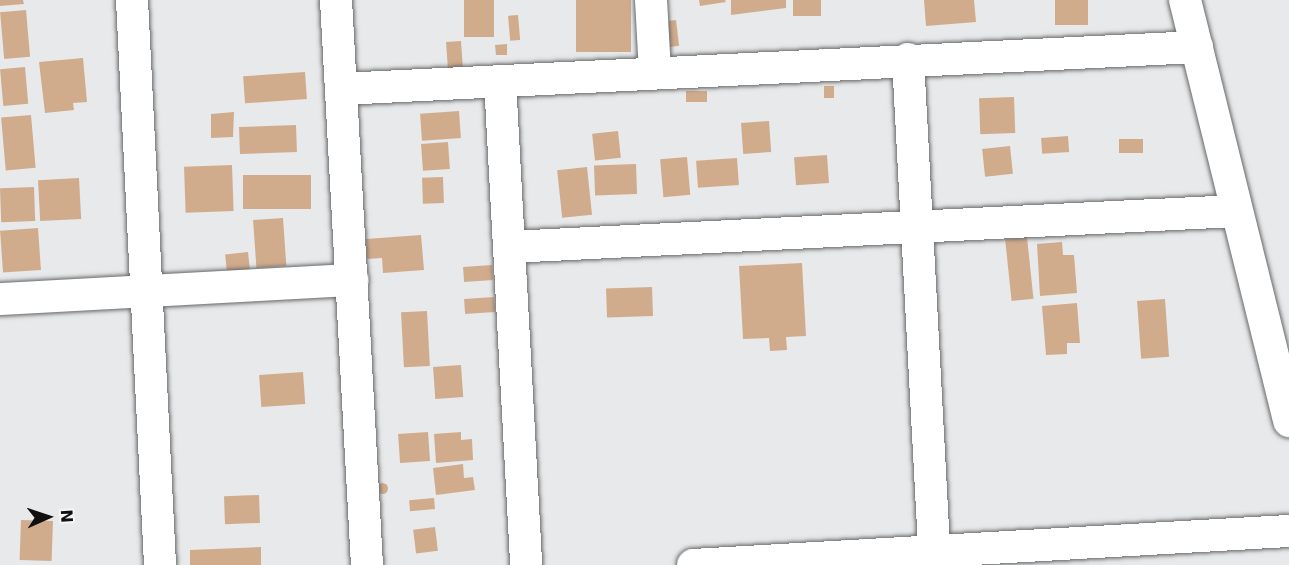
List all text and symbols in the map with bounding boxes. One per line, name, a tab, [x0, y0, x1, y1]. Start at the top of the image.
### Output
north arrow	[18, 487, 78, 547]
text: N	[57, 509, 76, 523]

